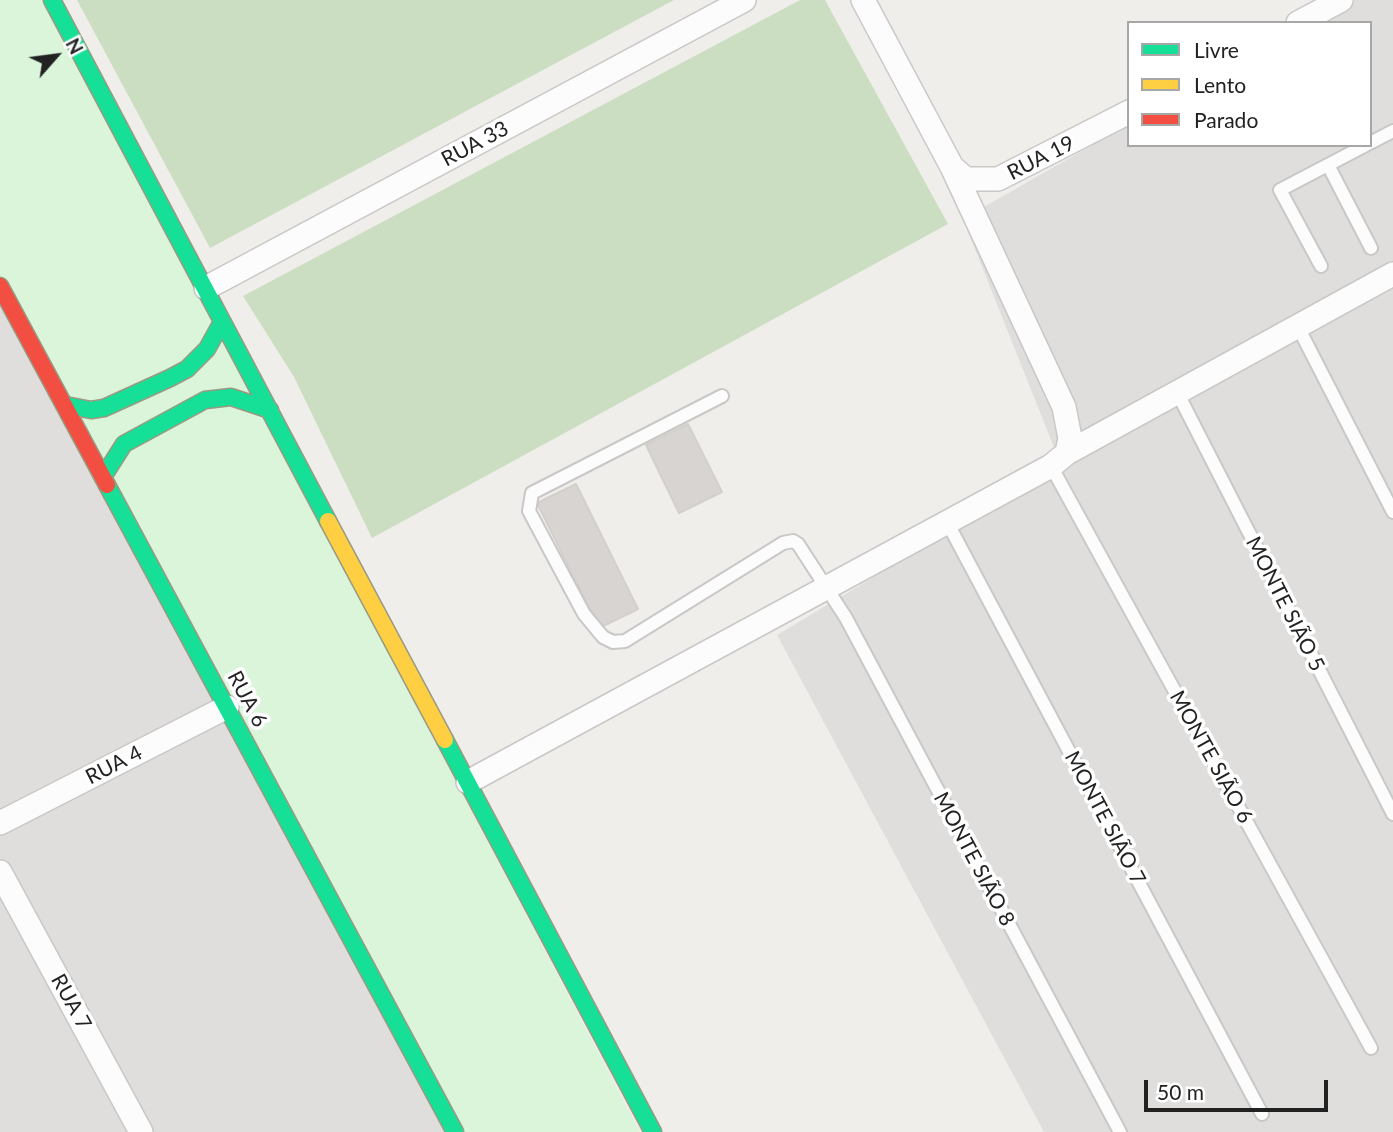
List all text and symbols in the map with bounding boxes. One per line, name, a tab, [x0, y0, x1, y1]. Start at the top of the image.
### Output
north arrow	[21, 21, 91, 91]
legend	[1127, 21, 1372, 147]
text: N	[61, 34, 89, 58]
text: Livre	[1194, 37, 1239, 62]
text: Lento	[1194, 72, 1246, 97]
text: Parado	[1194, 107, 1258, 132]
street label: RUA 33	[437, 116, 513, 172]
street label: RUA 19	[1003, 130, 1079, 186]
street label: MONTE SIÃO 5	[1240, 532, 1330, 676]
street label: RUA 6	[222, 667, 272, 731]
street label: MONTE SIÃO 6	[1164, 686, 1258, 828]
street label: RUA 4	[82, 740, 146, 790]
street label: MONTE SIÃO 7	[1059, 747, 1151, 889]
street label: MONTE SIÃO 8	[928, 788, 1020, 930]
street label: RUA 7	[45, 970, 97, 1034]
scale bar	[1148, 1066, 1332, 1110]
text: 50 m	[1157, 1079, 1204, 1104]

